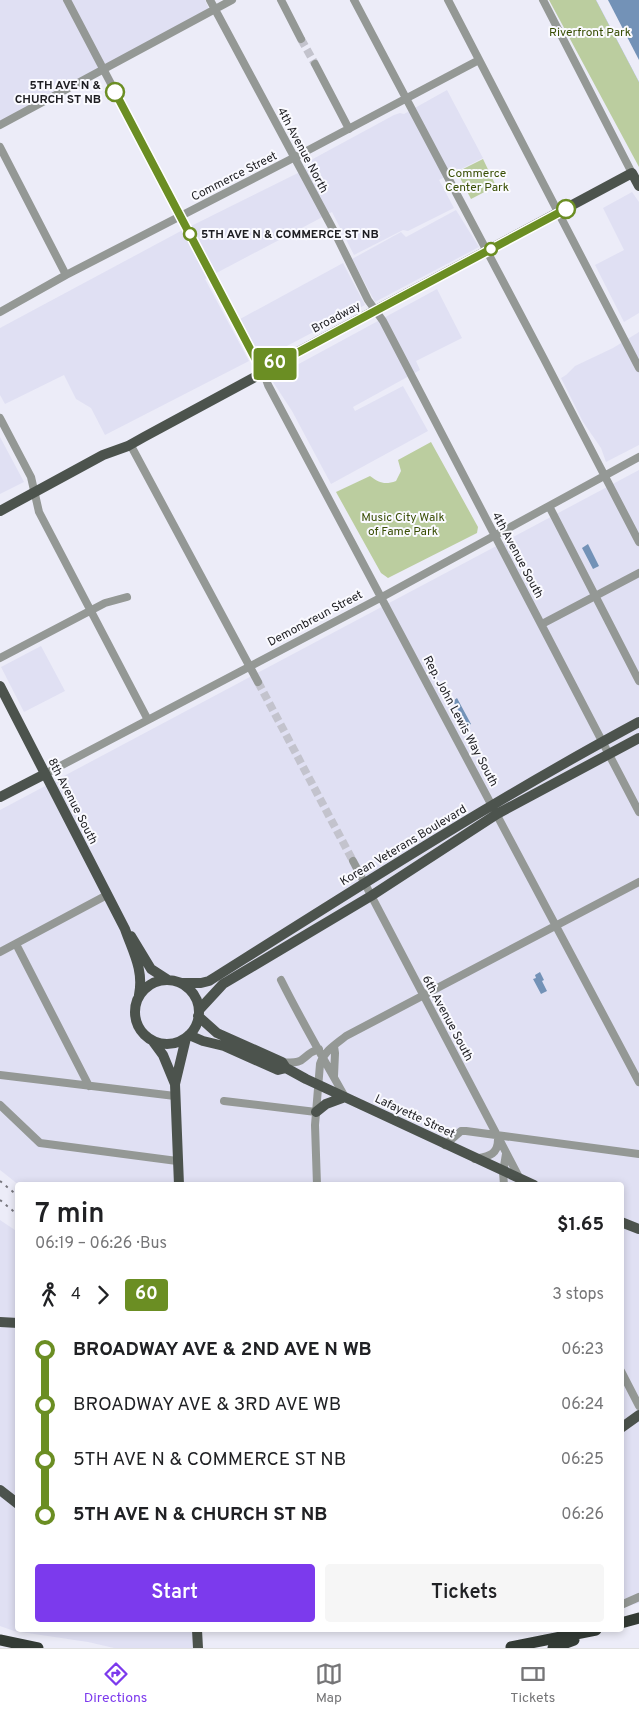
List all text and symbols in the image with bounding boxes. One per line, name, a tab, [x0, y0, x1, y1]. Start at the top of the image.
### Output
park label: Riverfront Park	[549, 25, 631, 41]
place label: 5TH AVE N & CHURCH ST NB	[15, 78, 101, 108]
marker: 5TH AVE N & CHURCH ST NB	[105, 82, 125, 102]
street label: 4th Avenue North	[273, 105, 331, 196]
street label: Commerce Street	[189, 148, 280, 205]
park label: Commerce Center Park	[445, 166, 509, 196]
unlabelled marker	[556, 199, 576, 219]
marker: 5TH AVE N & COMMERCE ST NB	[183, 227, 197, 241]
place label: 5TH AVE N & COMMERCE ST NB	[201, 227, 379, 243]
unlabelled marker	[484, 242, 498, 256]
street label: Broadway	[309, 298, 364, 337]
line badge: 60	[252, 348, 298, 380]
text: 60	[264, 352, 286, 375]
park label: Music City Walk of Fame Park	[361, 510, 445, 540]
street label: 4th Avenue South	[488, 510, 547, 601]
street label: Demonbreun Street	[265, 587, 366, 651]
street label: Rep. John Lewis Way South	[419, 653, 501, 790]
street label: 8th Avenue South	[43, 756, 101, 847]
street label: Korean Veterans Boulevard	[337, 802, 470, 890]
street label: 6th Avenue South	[418, 973, 476, 1064]
street label: Lafayette Street	[372, 1091, 457, 1143]
text: 7 min	[35, 1197, 105, 1233]
text: $1.65	[557, 1213, 604, 1237]
text: 06:19 – 06:26 · Bus	[35, 1234, 167, 1254]
icon: walk	[35, 1281, 63, 1309]
icon: forward	[89, 1281, 117, 1309]
text: 60	[135, 1283, 158, 1306]
text: 4	[71, 1285, 81, 1305]
text: 3 stops	[552, 1285, 604, 1305]
text: BROADWAY AVE & 2ND AVE N WB	[73, 1338, 372, 1362]
text: 06:23	[561, 1340, 604, 1360]
text: BROADWAY AVE & 3RD AVE WB	[73, 1393, 341, 1417]
text: 06:24	[561, 1395, 604, 1415]
text: 5TH AVE N & COMMERCE ST NB	[73, 1448, 346, 1472]
text: 06:25	[561, 1450, 604, 1470]
text: 5TH AVE N & CHURCH ST NB	[73, 1503, 327, 1527]
text: 06:26	[561, 1505, 604, 1525]
button: Start	[35, 1564, 315, 1622]
button: Tickets	[325, 1564, 604, 1622]
tab: Directions	[84, 1660, 147, 1707]
tab: Map	[315, 1660, 343, 1707]
tab: Tickets	[510, 1660, 555, 1707]

